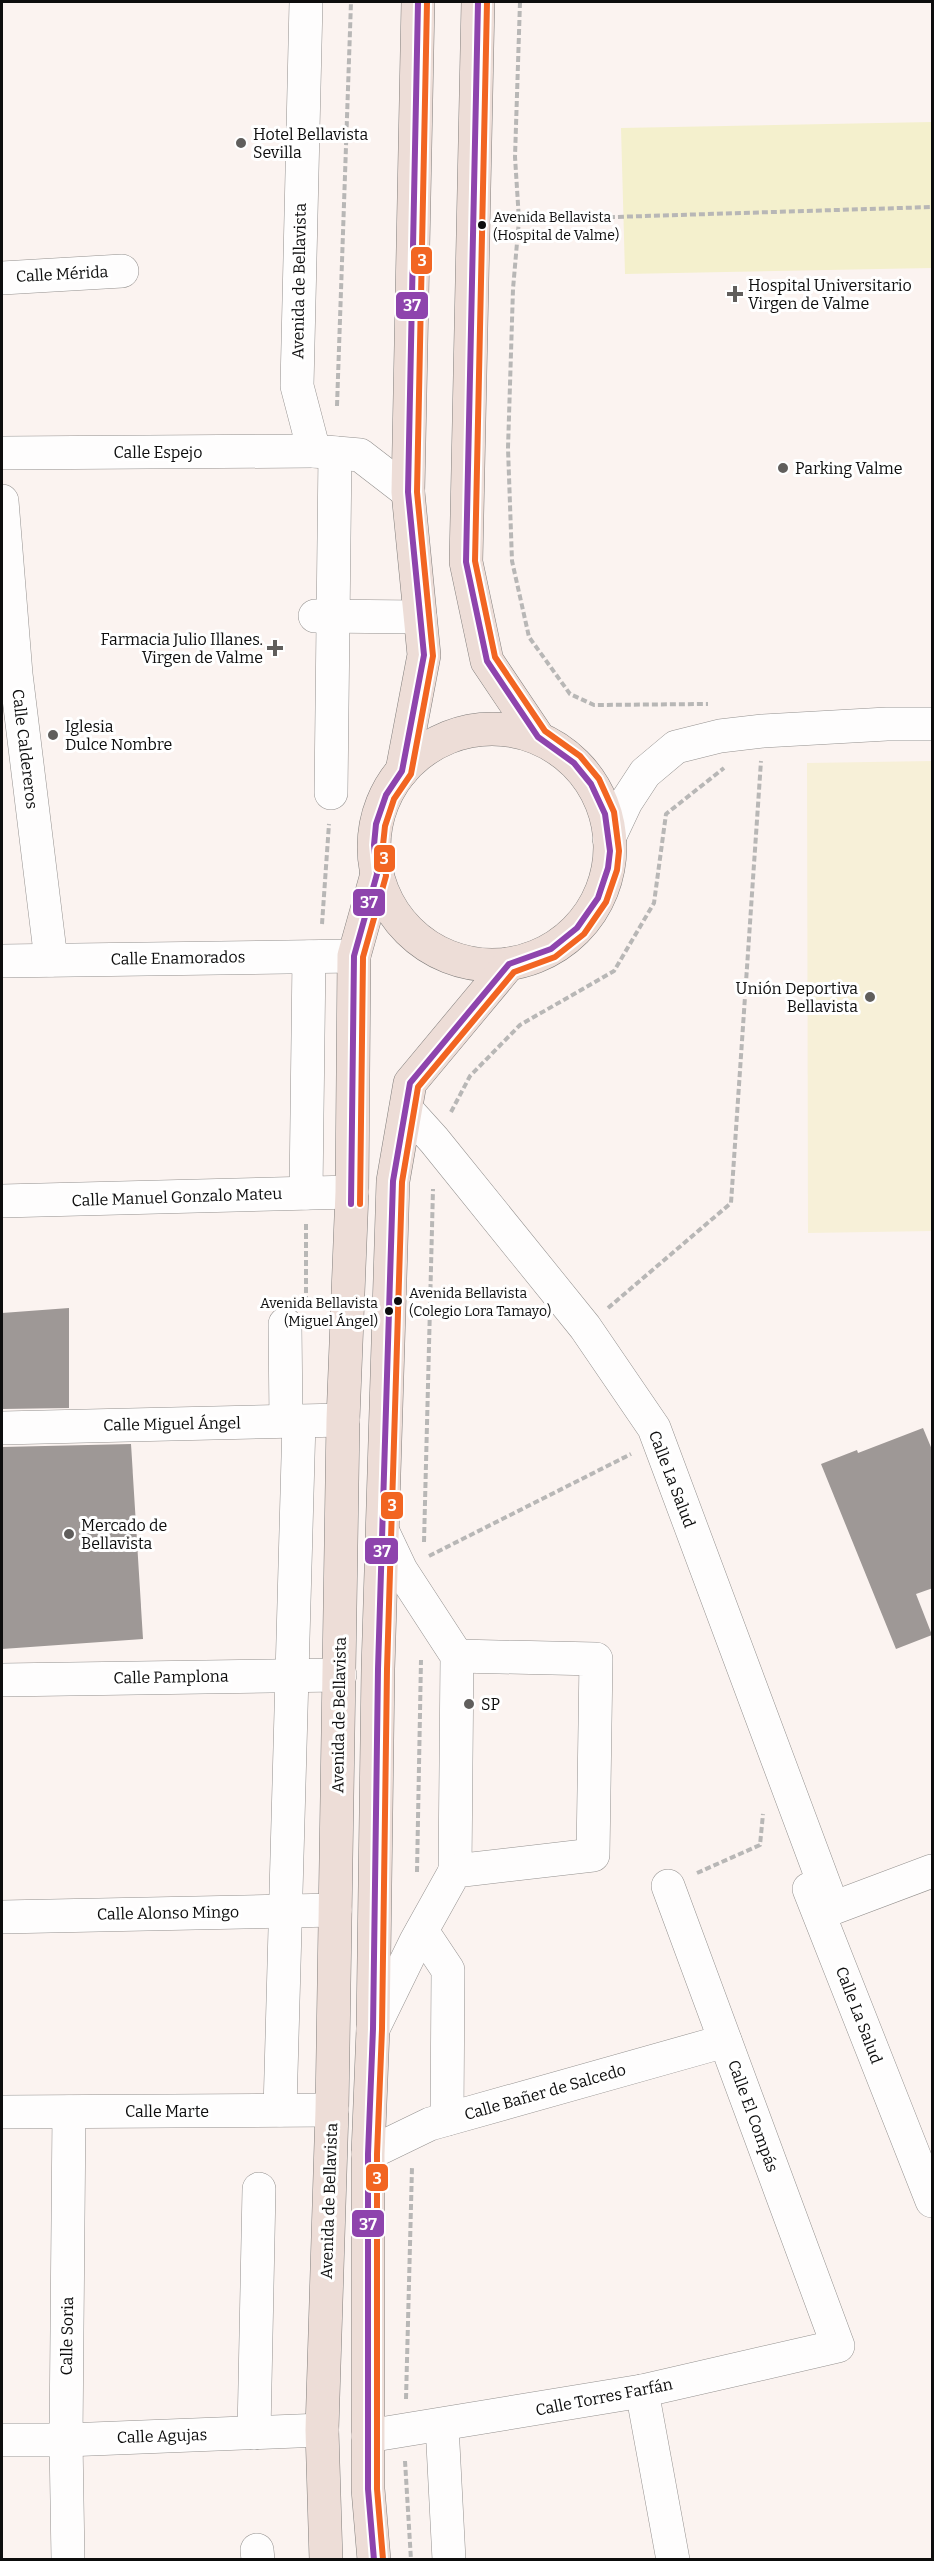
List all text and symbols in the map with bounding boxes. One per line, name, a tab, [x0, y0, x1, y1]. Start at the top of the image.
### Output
place label: Hotel Bellavista Sevilla	[253, 125, 368, 162]
marker: Hotel Bellavista Sevilla	[234, 136, 248, 150]
street label: Avenida de Bellavista	[288, 202, 310, 359]
place label: Avenida Bellavista (Hospital de Valme)	[493, 209, 619, 244]
marker: Avenida Bellavista (Hospital de Valme)	[476, 219, 488, 231]
line badge: 3	[410, 246, 433, 275]
text: 3	[417, 251, 427, 270]
street label: Calle Mérida	[15, 262, 109, 286]
place label: Hospital Universitario Virgen de Valme	[748, 276, 912, 313]
marker: Hospital Universitario Virgen de Valme	[726, 285, 744, 303]
line badge: 37	[395, 291, 429, 320]
text: 37	[403, 296, 421, 315]
street label: Calle Espejo	[114, 443, 202, 462]
place label: Parking Valme	[795, 459, 903, 478]
marker: Parking Valme	[776, 461, 790, 475]
place label: Farmacia Julio Illanes. Virgen de Valme	[101, 630, 263, 667]
marker: Farmacia Julio Illanes. Virgen de Valme	[268, 641, 282, 655]
street label: Calle Caldereros	[8, 688, 42, 810]
place label: Iglesia Dulce Nombre	[65, 717, 172, 754]
marker: Iglesia Dulce Nombre	[46, 728, 60, 742]
line badge: 3	[373, 844, 396, 873]
text: 3	[379, 849, 389, 868]
line badge: 37	[352, 888, 386, 917]
text: 37	[360, 893, 378, 912]
street label: Calle Enamorados	[111, 947, 245, 969]
place label: Unión Deportiva Bellavista	[736, 979, 858, 1016]
marker: Unión Deportiva Bellavista	[863, 990, 877, 1004]
street label: Calle Manuel Gonzalo Mateu	[71, 1184, 283, 1210]
place label: Avenida Bellavista (Colegio Lora Tamayo)	[409, 1285, 551, 1320]
place label: Avenida Bellavista (Miguel Ángel)	[260, 1295, 378, 1330]
marker: Avenida Bellavista (Colegio Lora Tamayo)	[392, 1295, 404, 1307]
marker: Avenida Bellavista (Miguel Ángel)	[383, 1305, 395, 1317]
street label: Calle Miguel Ángel	[103, 1412, 241, 1435]
street label: Calle La Salud	[645, 1428, 699, 1531]
line badge: 3	[380, 1491, 404, 1520]
text: 3	[387, 1496, 397, 1515]
place label: Mercado de Bellavista	[81, 1516, 167, 1553]
marker: Mercado de Bellavista	[62, 1527, 76, 1541]
line badge: 37	[364, 1537, 399, 1565]
text: 37	[373, 1542, 391, 1561]
street label: Avenida de Bellavista	[328, 1636, 350, 1793]
street label: Calle Pamplona	[113, 1666, 229, 1688]
place label: SP	[481, 1695, 500, 1714]
marker: SP	[462, 1697, 476, 1711]
street label: Calle Alonso Mingo	[97, 1902, 239, 1924]
street label: Calle La Salud	[832, 1964, 886, 2067]
street label: Calle El Compás	[724, 2057, 782, 2175]
street label: Calle Bañer de Salcedo	[462, 2060, 628, 2124]
street label: Calle Marte	[125, 2102, 209, 2121]
street label: Avenida de Bellavista	[317, 2122, 341, 2279]
line badge: 3	[365, 2163, 389, 2192]
text: 3	[372, 2169, 382, 2188]
line badge: 37	[351, 2209, 385, 2238]
text: 37	[359, 2215, 377, 2234]
street label: Calle Soria	[57, 2296, 77, 2375]
street label: Calle Torres Farfán	[534, 2374, 674, 2420]
street label: Calle Agujas	[116, 2425, 208, 2447]

